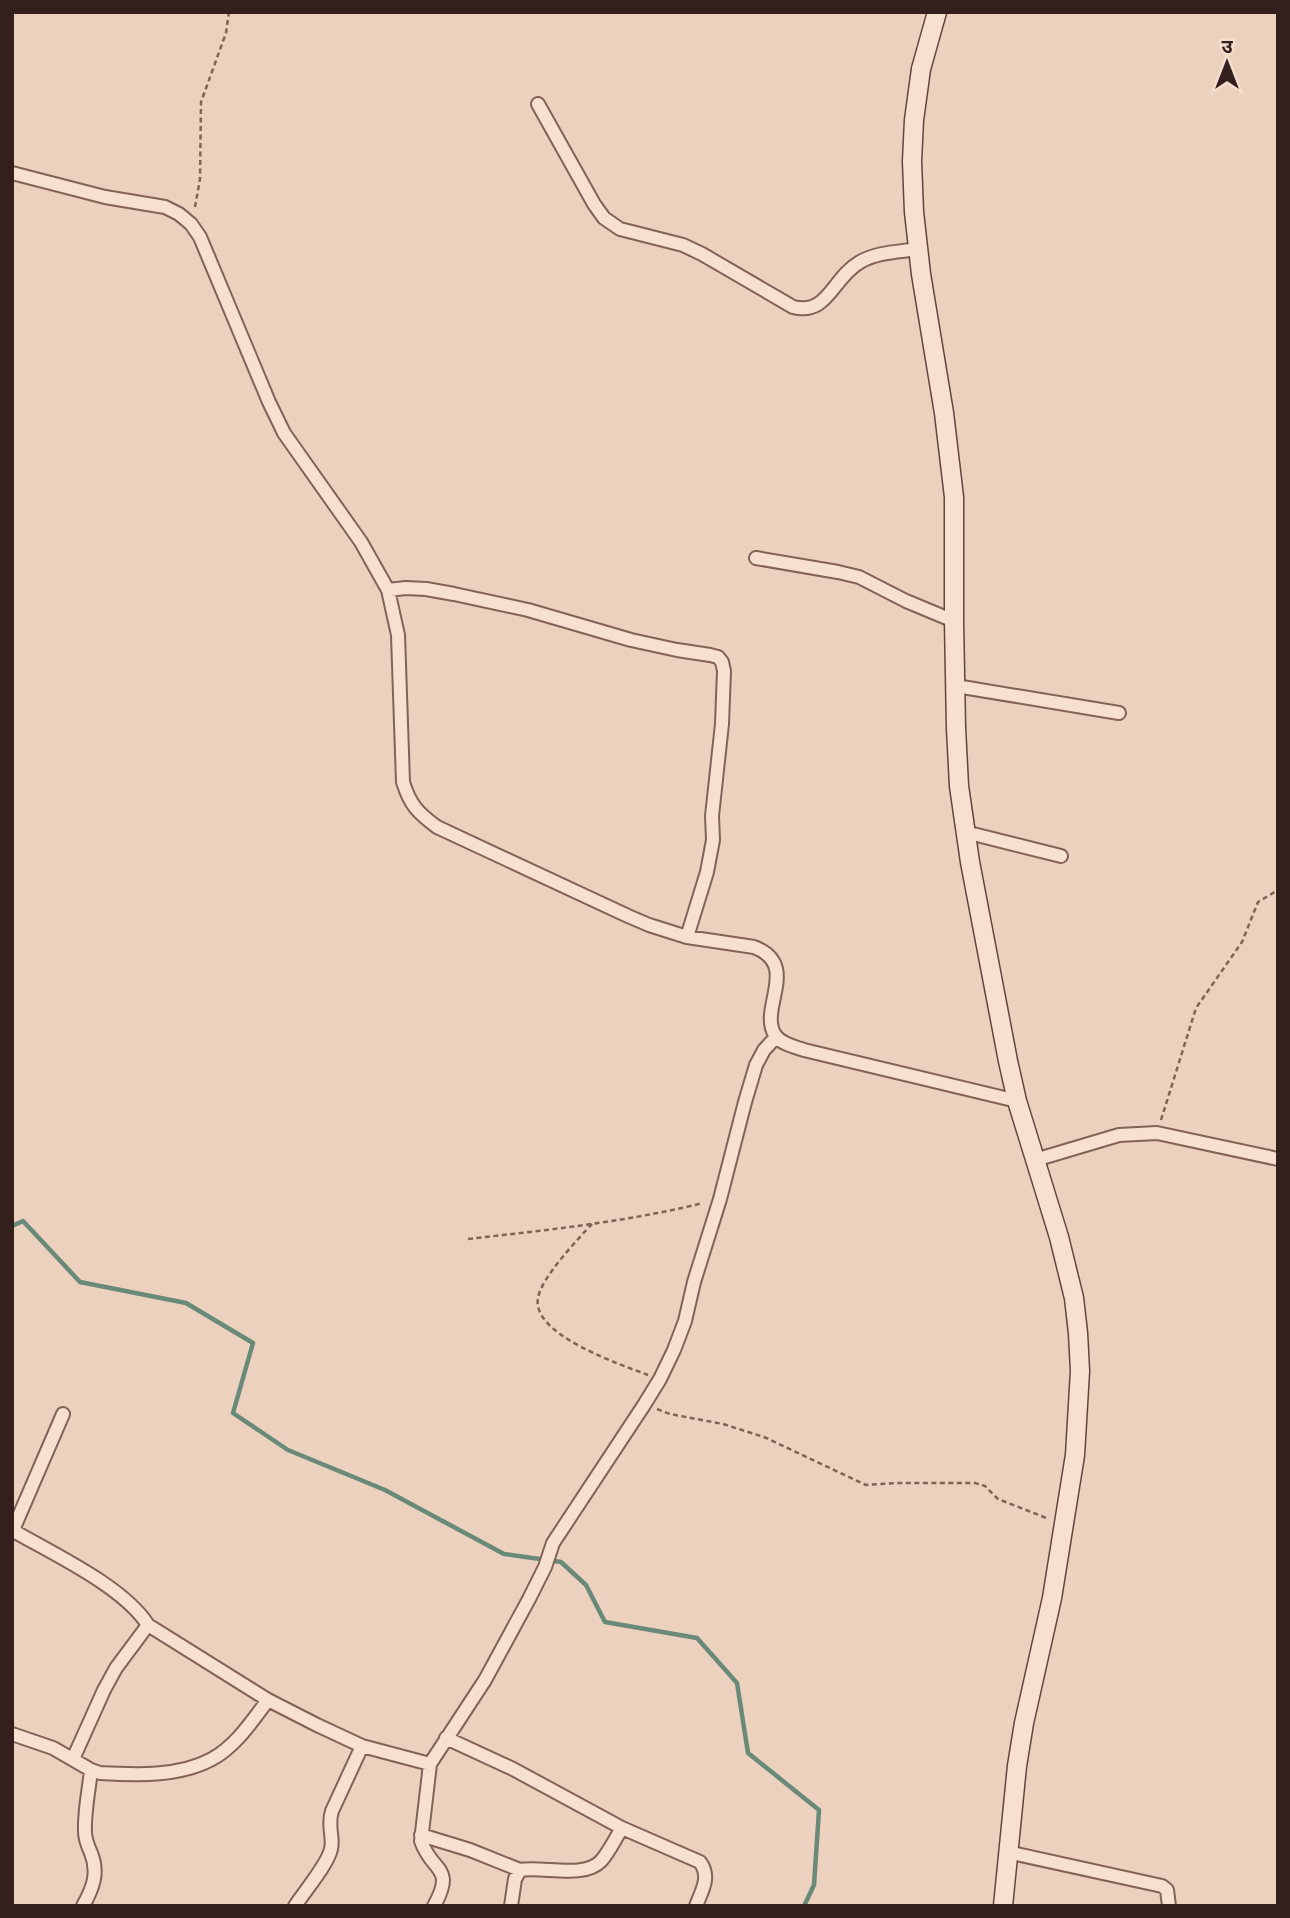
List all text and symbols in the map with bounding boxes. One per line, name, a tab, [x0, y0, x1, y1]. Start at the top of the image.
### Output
north arrow	[1192, 28, 1262, 98]
text: उ	[1221, 36, 1233, 61]

